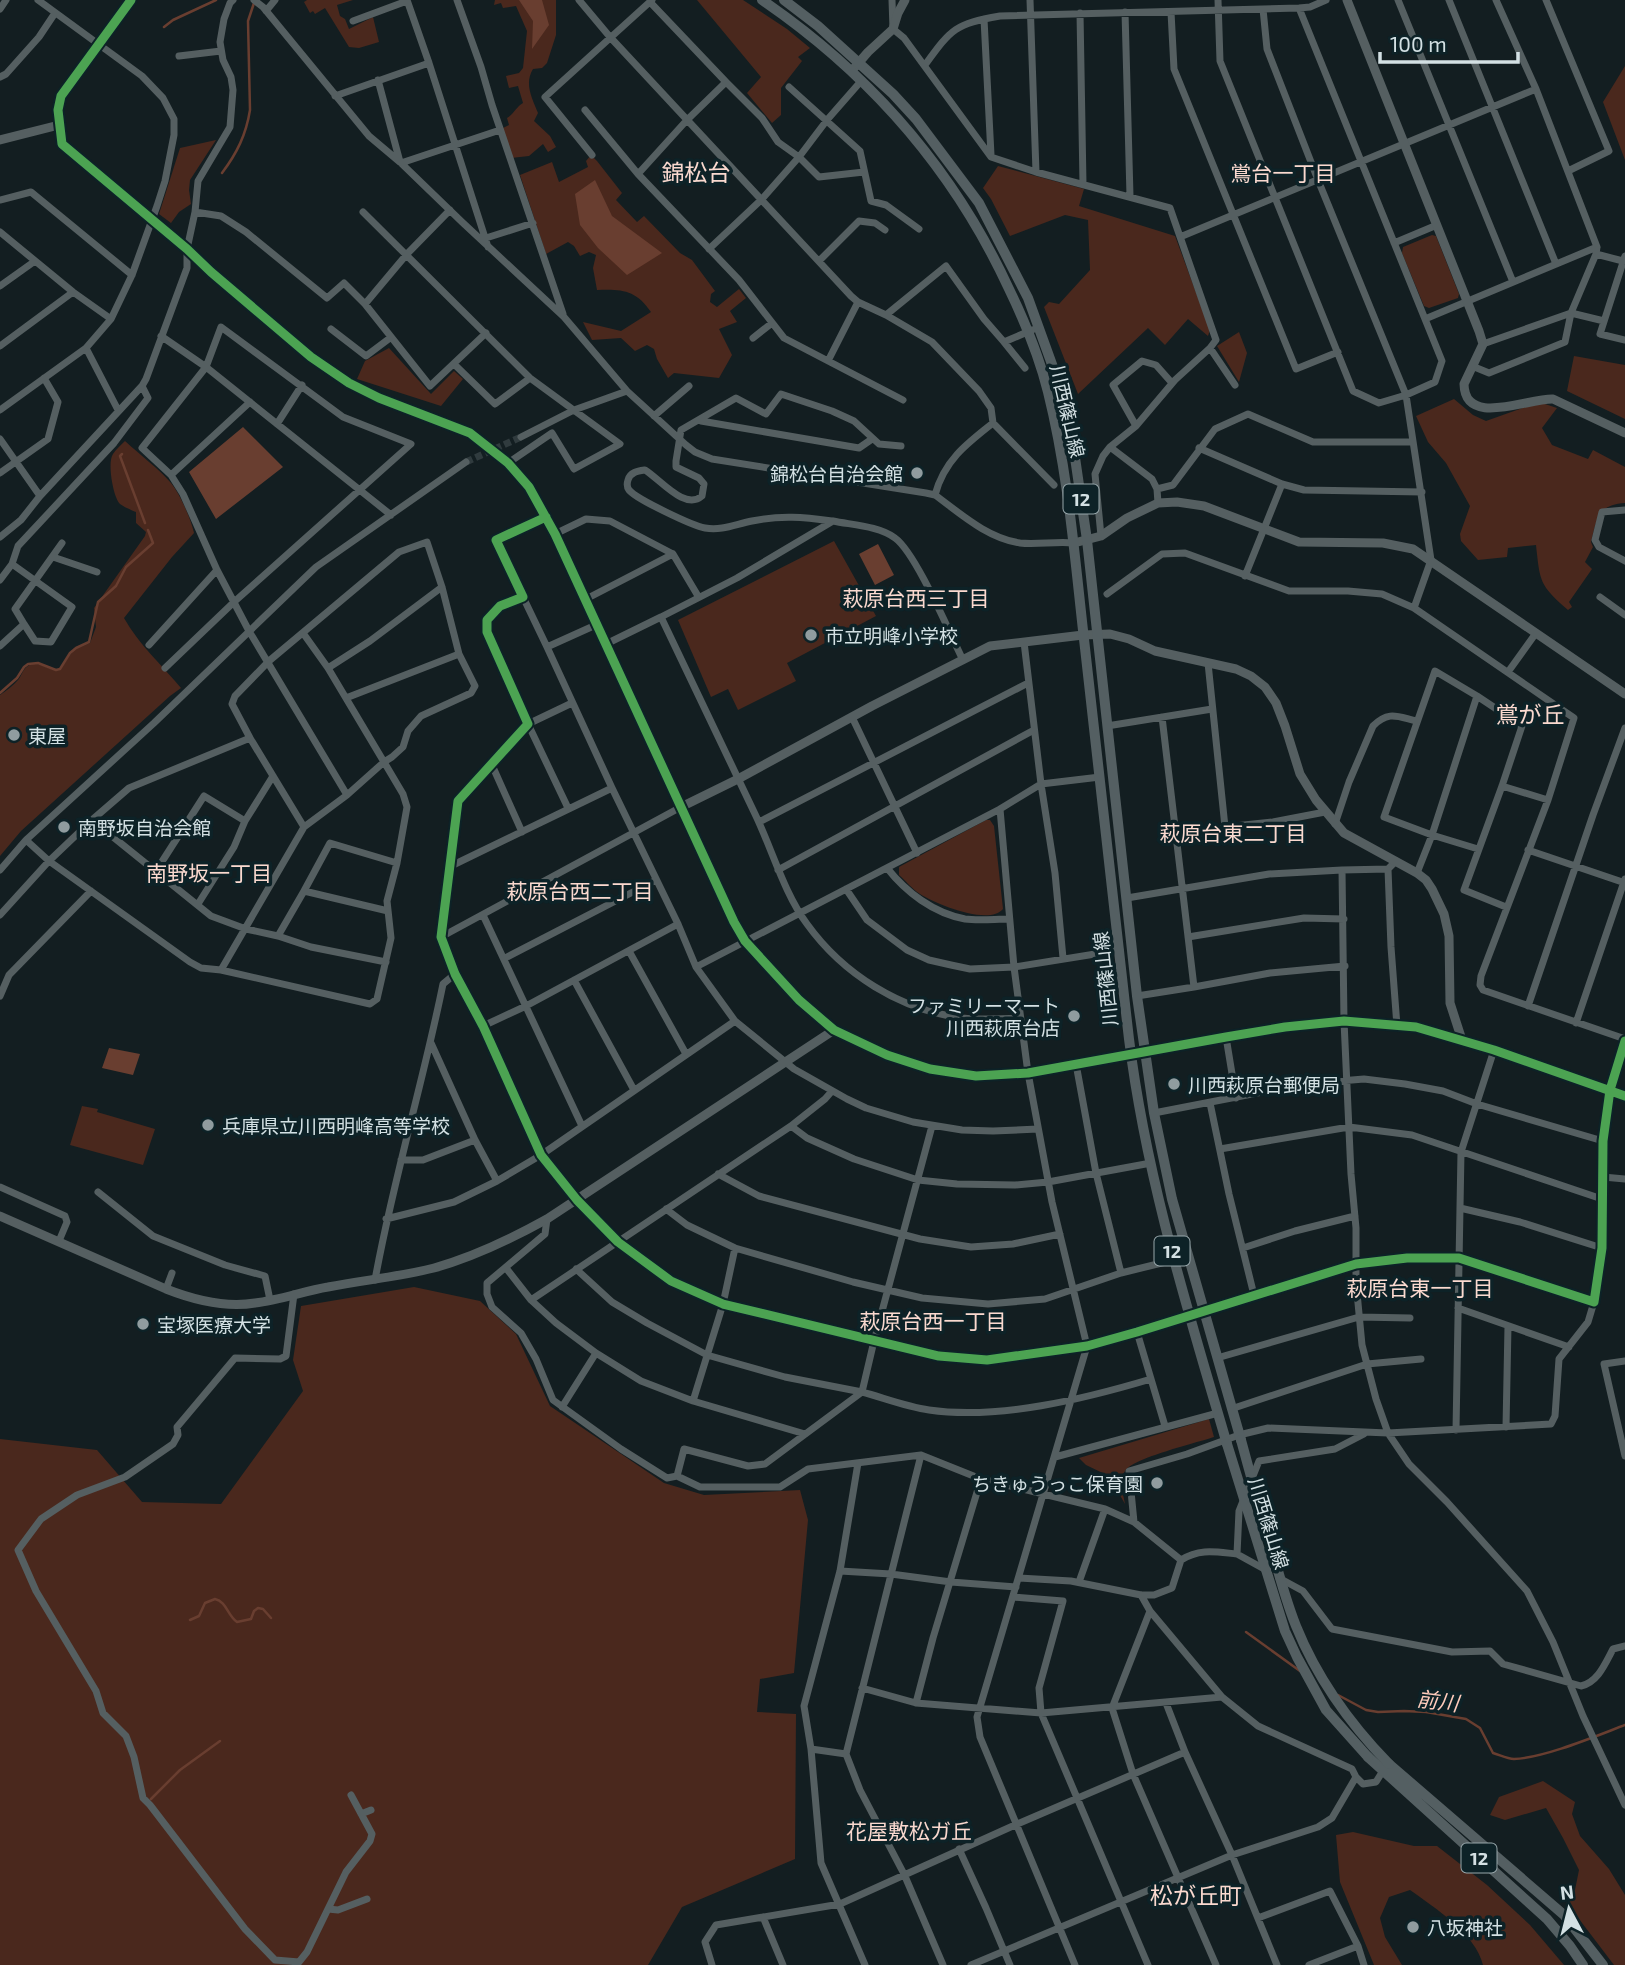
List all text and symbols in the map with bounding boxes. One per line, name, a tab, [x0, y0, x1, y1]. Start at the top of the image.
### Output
scale bar	[1380, 21, 1518, 65]
text: 100 m	[1390, 31, 1447, 56]
district label: 錦松台	[662, 158, 731, 186]
district label: 鴬台一丁目	[1231, 160, 1336, 185]
street label: 川西篠山線	[1046, 362, 1090, 460]
place label: 錦松台自治会館	[770, 462, 903, 485]
marker: 錦松台自治会館	[909, 465, 925, 481]
road number: 12	[1064, 485, 1098, 514]
district label: 萩原台西三丁目	[843, 585, 990, 610]
place label: 市立明峰小学校	[825, 624, 958, 647]
marker: 市立明峰小学校	[803, 627, 819, 643]
district label: 鴬が丘	[1496, 700, 1565, 728]
place label: 東屋	[28, 724, 66, 747]
marker: 東屋	[6, 727, 22, 743]
place label: 南野坂自治会館	[78, 816, 211, 839]
marker: 南野坂自治会館	[56, 819, 72, 835]
district label: 萩原台東二丁目	[1160, 820, 1307, 845]
district label: 南野坂一丁目	[146, 860, 272, 885]
district label: 萩原台西二丁目	[507, 878, 654, 903]
street label: 川西篠山線	[1089, 931, 1121, 1027]
place label: ファミリーマート 川西萩原台店	[908, 994, 1060, 1039]
marker: ファミリーマート 川西萩原台店	[1066, 1008, 1082, 1024]
place label: 川西萩原台郵便局	[1188, 1073, 1340, 1096]
marker: 川西萩原台郵便局	[1166, 1076, 1182, 1092]
place label: 兵庫県立川西明峰高等学校	[222, 1114, 450, 1137]
marker: 兵庫県立川西明峰高等学校	[200, 1117, 216, 1133]
road number: 12	[1154, 1236, 1190, 1266]
district label: 萩原台東一丁目	[1347, 1275, 1494, 1300]
district label: 萩原台西一丁目	[860, 1308, 1007, 1333]
place label: 宝塚医療大学	[157, 1313, 271, 1336]
marker: 宝塚医療大学	[135, 1316, 151, 1332]
place label: ちきゅうっこ保育園	[972, 1472, 1143, 1495]
street label: 川西篠山線	[1244, 1474, 1294, 1572]
marker: ちきゅうっこ保育園	[1149, 1475, 1165, 1491]
water label: 前川	[1416, 1685, 1462, 1715]
district label: 花屋敷松ガ丘	[846, 1818, 972, 1843]
road number: 12	[1462, 1844, 1496, 1872]
north arrow	[1534, 1874, 1604, 1944]
text: N	[1559, 1879, 1575, 1904]
district label: 松が丘町	[1150, 1881, 1242, 1909]
place label: 八坂神社	[1427, 1916, 1503, 1939]
marker: 八坂神社	[1405, 1919, 1421, 1935]

